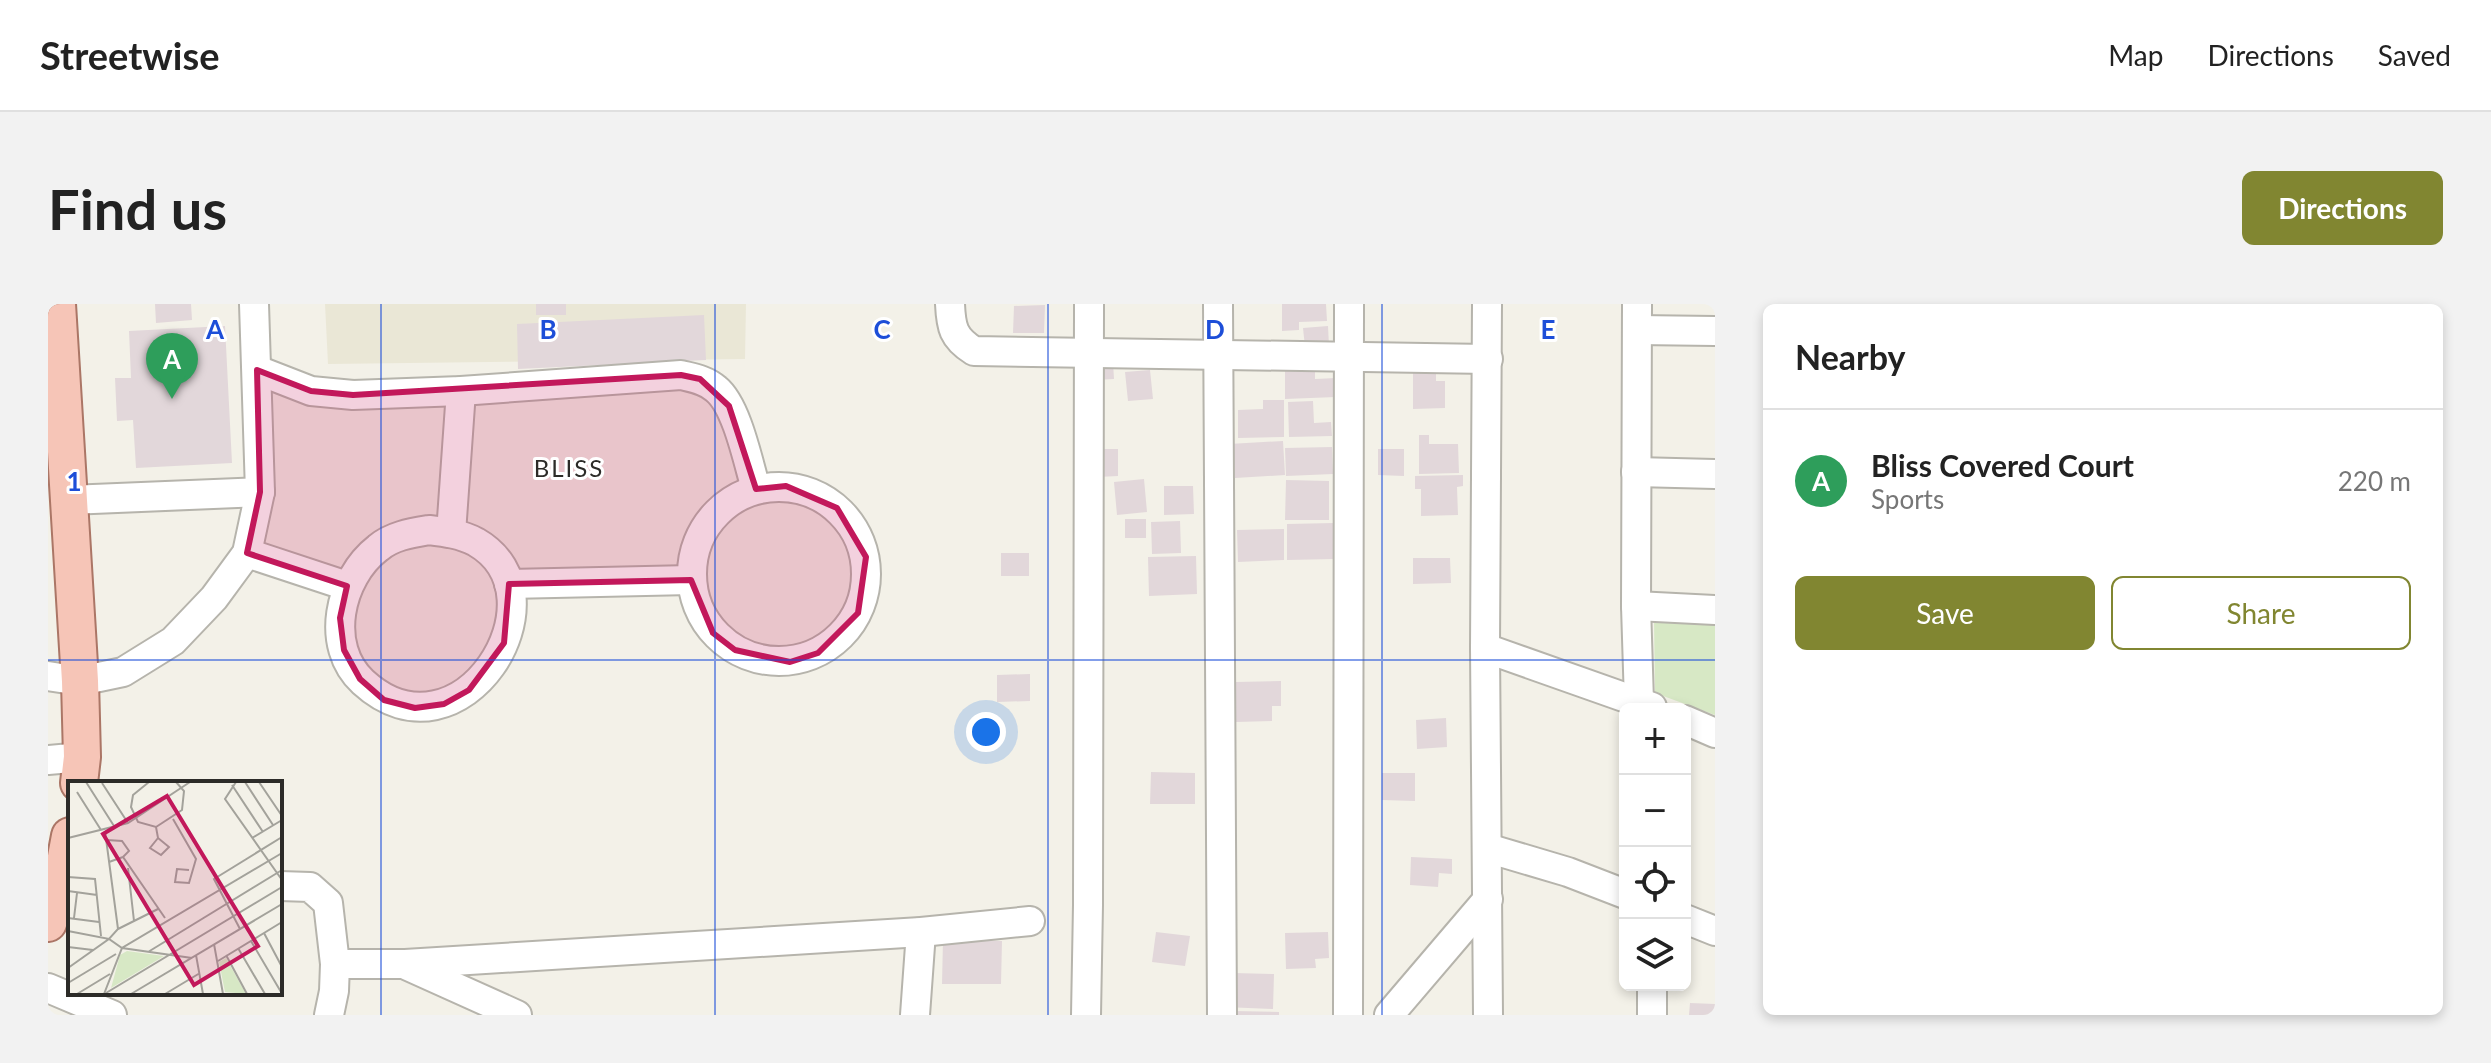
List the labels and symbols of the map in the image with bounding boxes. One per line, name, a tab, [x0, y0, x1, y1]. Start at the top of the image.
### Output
text: A	[205, 313, 225, 345]
text: B	[539, 313, 557, 345]
text: C	[873, 313, 891, 345]
text: D	[1205, 313, 1225, 345]
text: E	[1541, 313, 1555, 345]
pin: A	[146, 333, 198, 399]
district label: BLISS	[534, 453, 604, 482]
text: 1	[66, 465, 82, 497]
your location	[966, 712, 1006, 752]
inset map	[68, 781, 282, 995]

